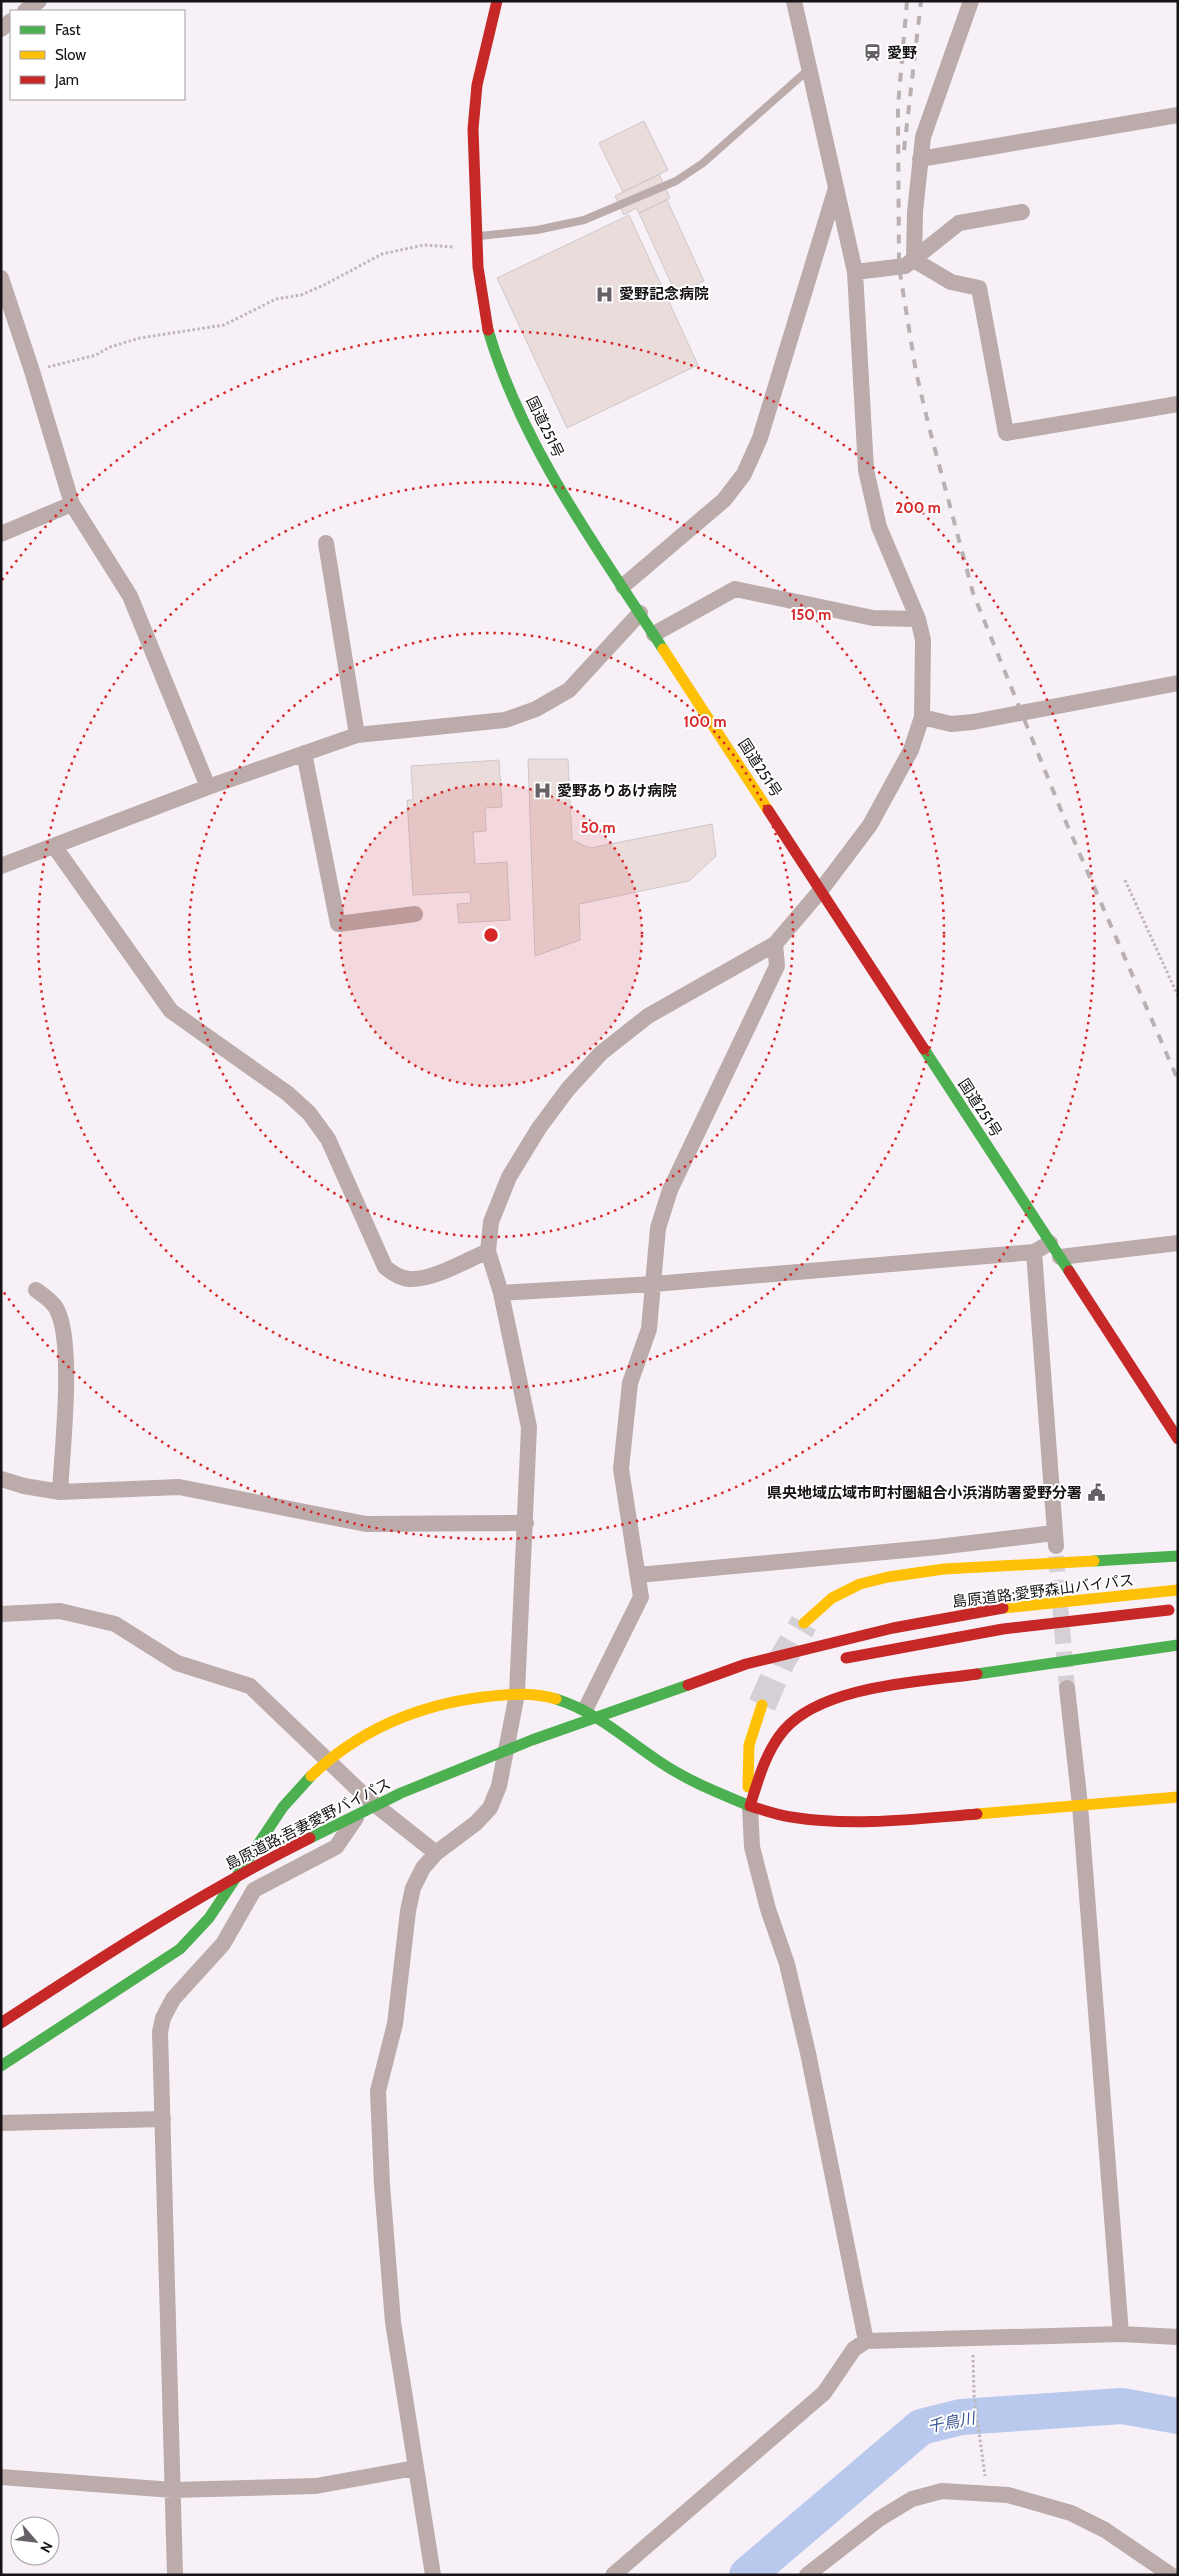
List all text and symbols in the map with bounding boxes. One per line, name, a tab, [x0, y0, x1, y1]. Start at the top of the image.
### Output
legend	[10, 10, 185, 100]
text: Fast	[55, 21, 80, 39]
station icon: 愛野	[863, 43, 883, 63]
place label: 愛野	[887, 44, 917, 62]
text: Slow	[55, 46, 86, 64]
text: Jam	[54, 71, 79, 89]
hospital icon: 愛野記念病院	[595, 284, 615, 304]
place label: 愛野記念病院	[619, 285, 709, 303]
street label: 国道251号	[522, 393, 568, 461]
text: 200 m	[895, 499, 941, 517]
text: 150 m	[791, 606, 831, 624]
text: 100 m	[683, 713, 727, 731]
street label: 国道251号	[735, 735, 785, 801]
hospital icon: 愛野ありあけ病院	[533, 781, 553, 801]
place label: 愛野ありあけ病院	[557, 782, 677, 800]
text: 50 m	[580, 819, 616, 837]
centre of rings	[482, 926, 500, 944]
street label: 国道251号	[955, 1075, 1005, 1141]
public building icon: 県央地域広域市町村圏組合小浜消防署愛野分署	[1086, 1483, 1106, 1503]
place label: 県央地域広域市町村圏組合小浜消防署愛野分署	[767, 1484, 1082, 1502]
street label: 島原道路;愛野森山バイパス	[951, 1571, 1135, 1611]
street label: 島原道路;吾妻愛野バイパス	[222, 1774, 394, 1874]
water label: 千鳥川	[926, 2408, 978, 2436]
north arrow	[10, 2516, 60, 2566]
text: N	[36, 2539, 57, 2556]

